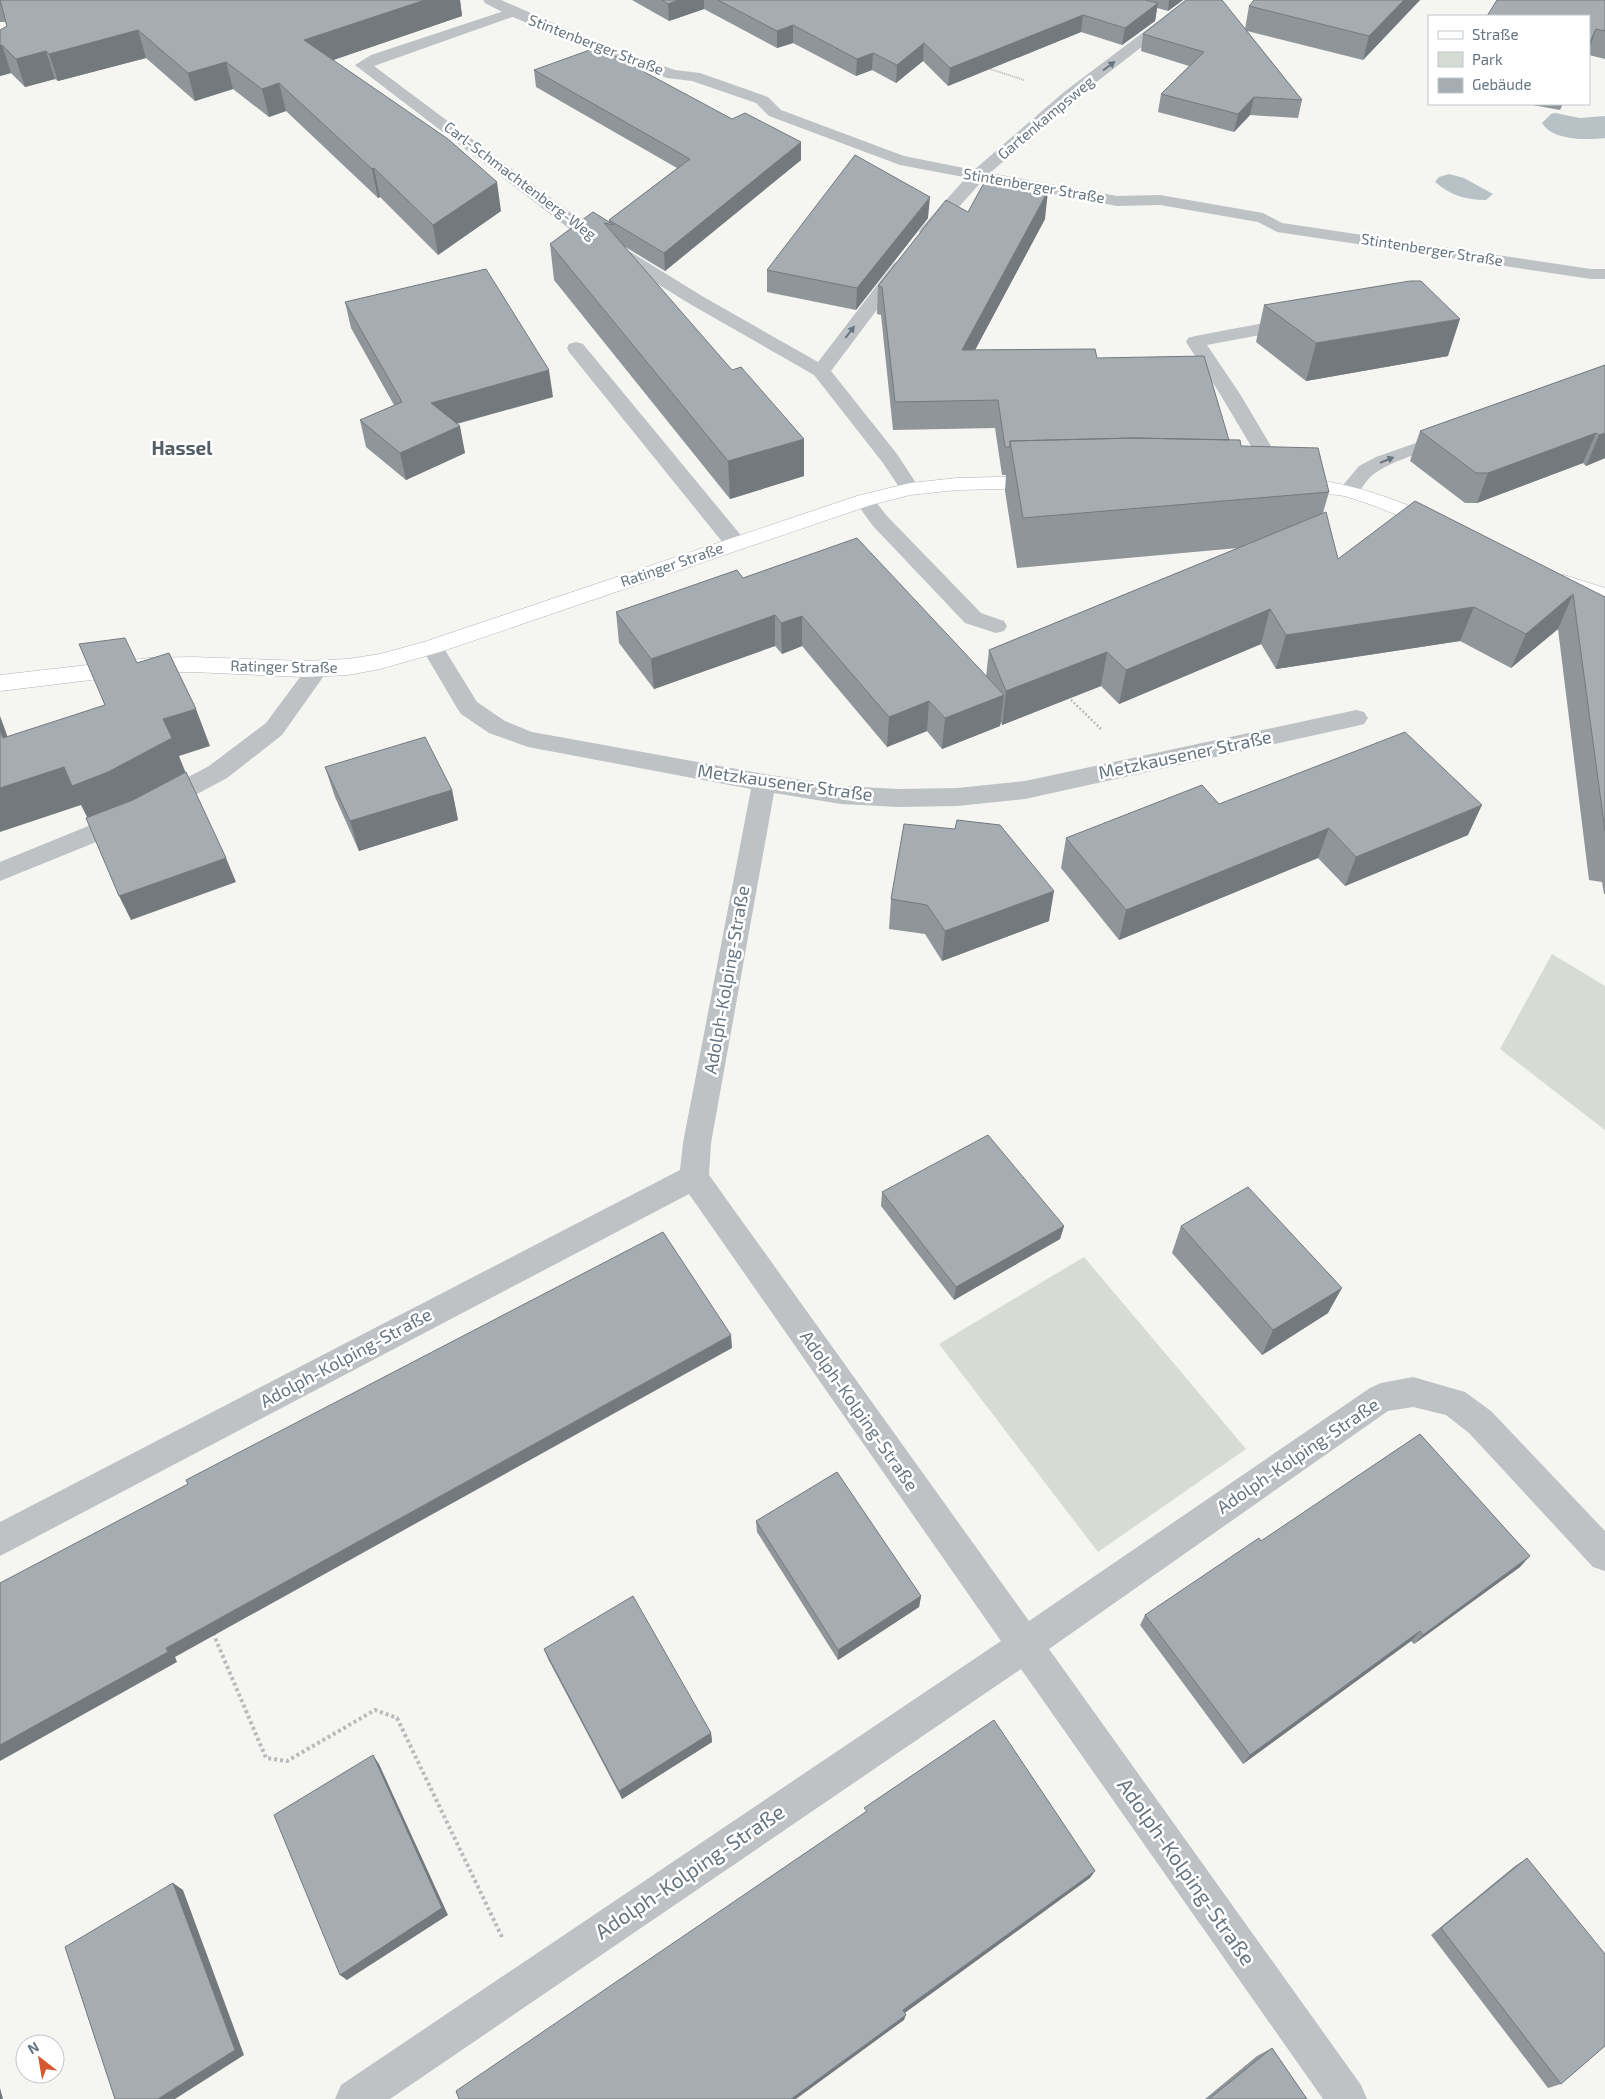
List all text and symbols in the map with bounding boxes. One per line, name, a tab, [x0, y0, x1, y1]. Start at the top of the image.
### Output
street label: Stintenberger Straße	[526, 10, 667, 78]
legend	[1428, 15, 1590, 105]
text: Straße	[1472, 25, 1518, 43]
text: Park	[1472, 50, 1503, 68]
one-way arrow	[1102, 61, 1115, 72]
street label: Gartenkampsweg	[994, 71, 1098, 163]
text: Gebäude	[1472, 75, 1531, 93]
street label: Carl-Schmachtenberg-Weg	[441, 117, 601, 244]
street label: Stintenberger Straße	[962, 164, 1106, 206]
street label: Stintenberger Straße	[1360, 229, 1504, 269]
one-way arrow	[844, 326, 855, 339]
district label: Hassel	[151, 436, 213, 459]
one-way arrow	[1380, 456, 1395, 464]
street label: Ratinger Straße	[618, 538, 725, 590]
street label: Ratinger Straße	[230, 656, 338, 676]
street label: Metzkausener Straße	[1096, 725, 1273, 783]
street label: Metzkausener Straße	[696, 759, 874, 805]
street label: Adolph-Kolping-Straße	[699, 884, 753, 1076]
street label: Adolph-Kolping-Straße	[256, 1303, 435, 1412]
street label: Adolph-Kolping-Straße	[796, 1326, 924, 1495]
street label: Adolph-Kolping-Straße	[1212, 1393, 1383, 1518]
street label: Adolph-Kolping-Straße	[1113, 1773, 1261, 1970]
street label: Adolph-Kolping-Straße	[590, 1798, 789, 1943]
north arrow	[15, 2034, 65, 2084]
text: N	[24, 2038, 42, 2057]

